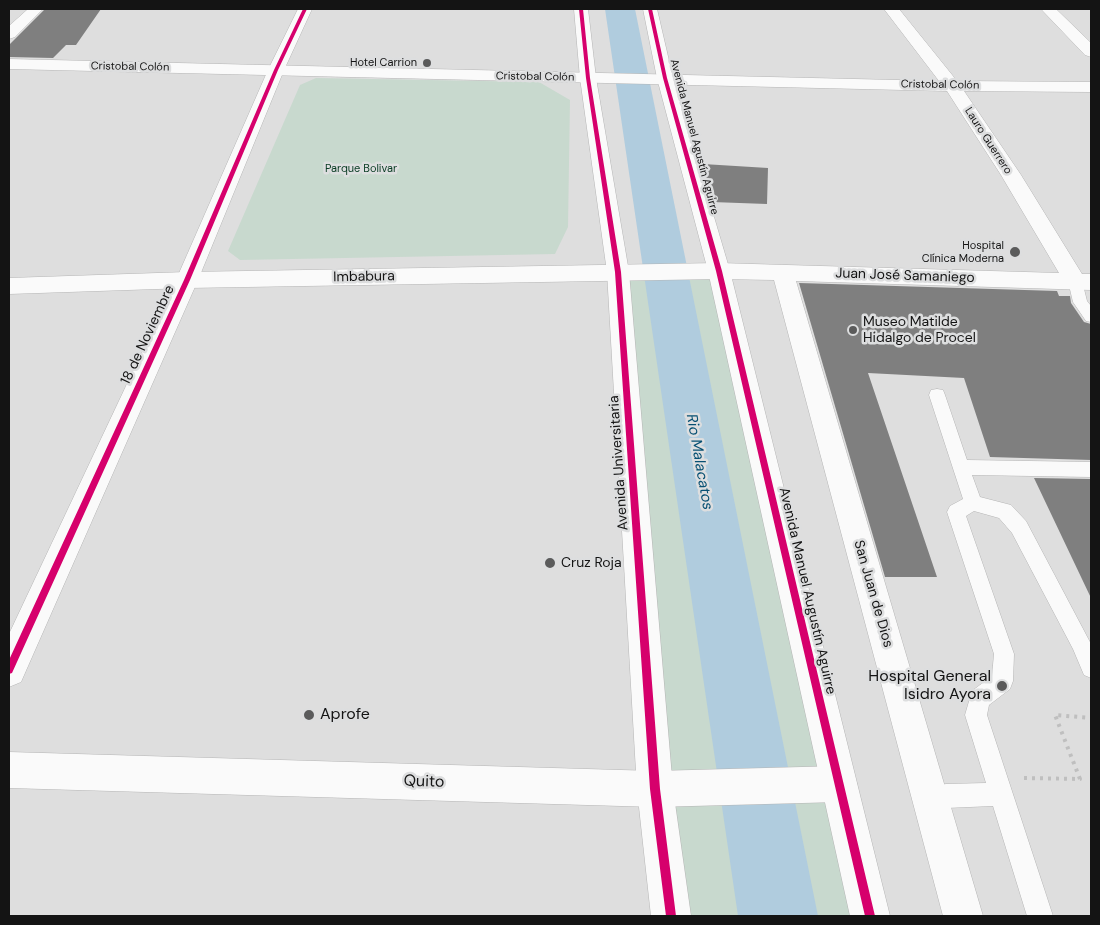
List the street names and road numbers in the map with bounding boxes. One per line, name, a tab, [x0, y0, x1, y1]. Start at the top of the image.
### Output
street label: Avenida Manuel Agustín Aguirre	[667, 58, 721, 216]
street label: Cristobal Colón	[91, 60, 169, 74]
street label: Cristobal Colón	[496, 70, 574, 84]
street label: Cristobal Colón	[901, 78, 979, 92]
street label: Lauro Guerrero	[962, 105, 1014, 177]
street label: Juan José Samaniego	[835, 265, 975, 287]
street label: Imbabura	[333, 268, 395, 286]
street label: 18 de Noviembre	[118, 283, 178, 387]
street label: Avenida Universitaria	[606, 395, 632, 531]
street label: Avenida Manuel Augustín Aguirre	[775, 486, 839, 696]
street label: San Juan de Dios	[850, 538, 896, 650]
street label: Quito	[403, 772, 445, 792]

